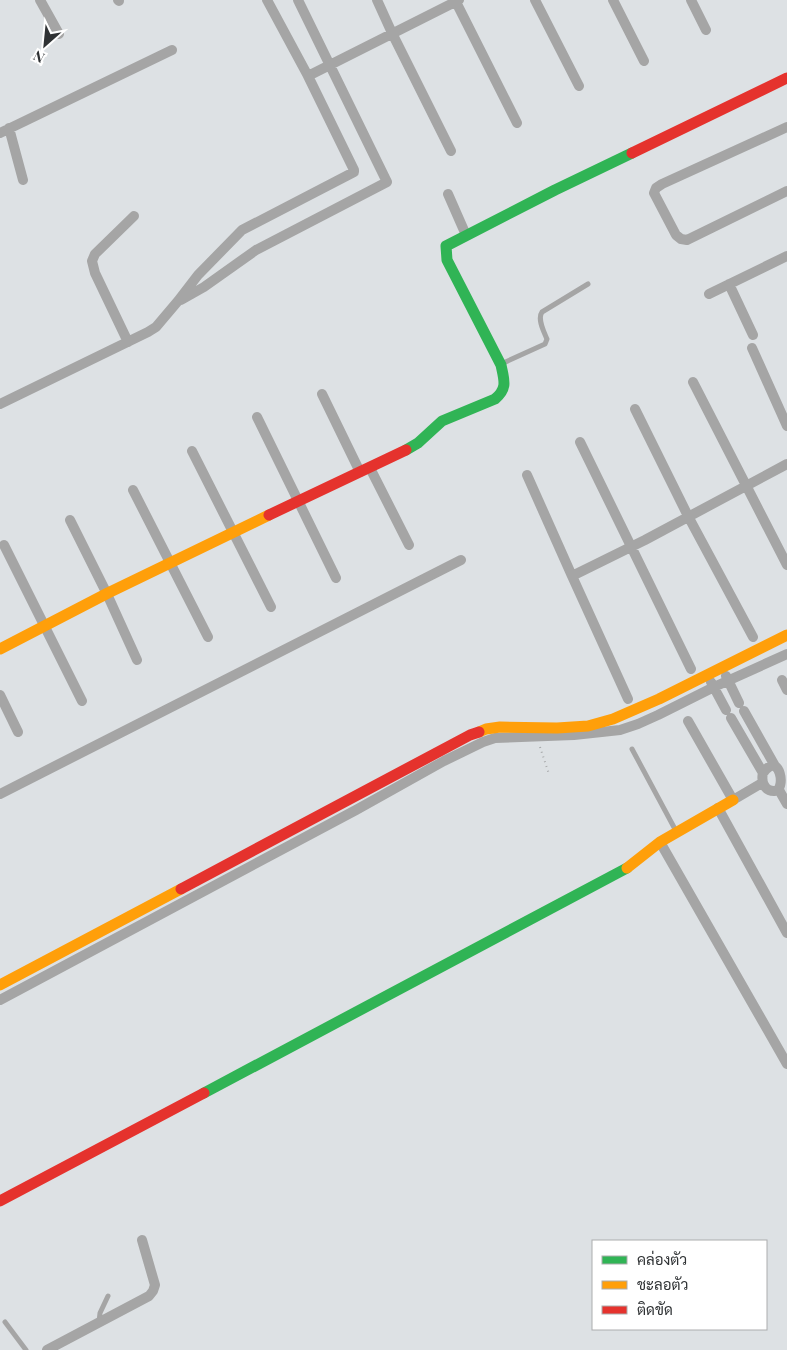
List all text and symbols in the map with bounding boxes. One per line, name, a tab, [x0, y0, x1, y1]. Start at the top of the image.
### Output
north arrow	[20, 20, 70, 70]
text: N	[30, 46, 48, 68]
legend	[592, 1240, 767, 1330]
text: คล่องตัว	[637, 1249, 687, 1269]
text: ชะลอตัว	[637, 1274, 688, 1294]
text: ติดขัด	[637, 1299, 673, 1319]

